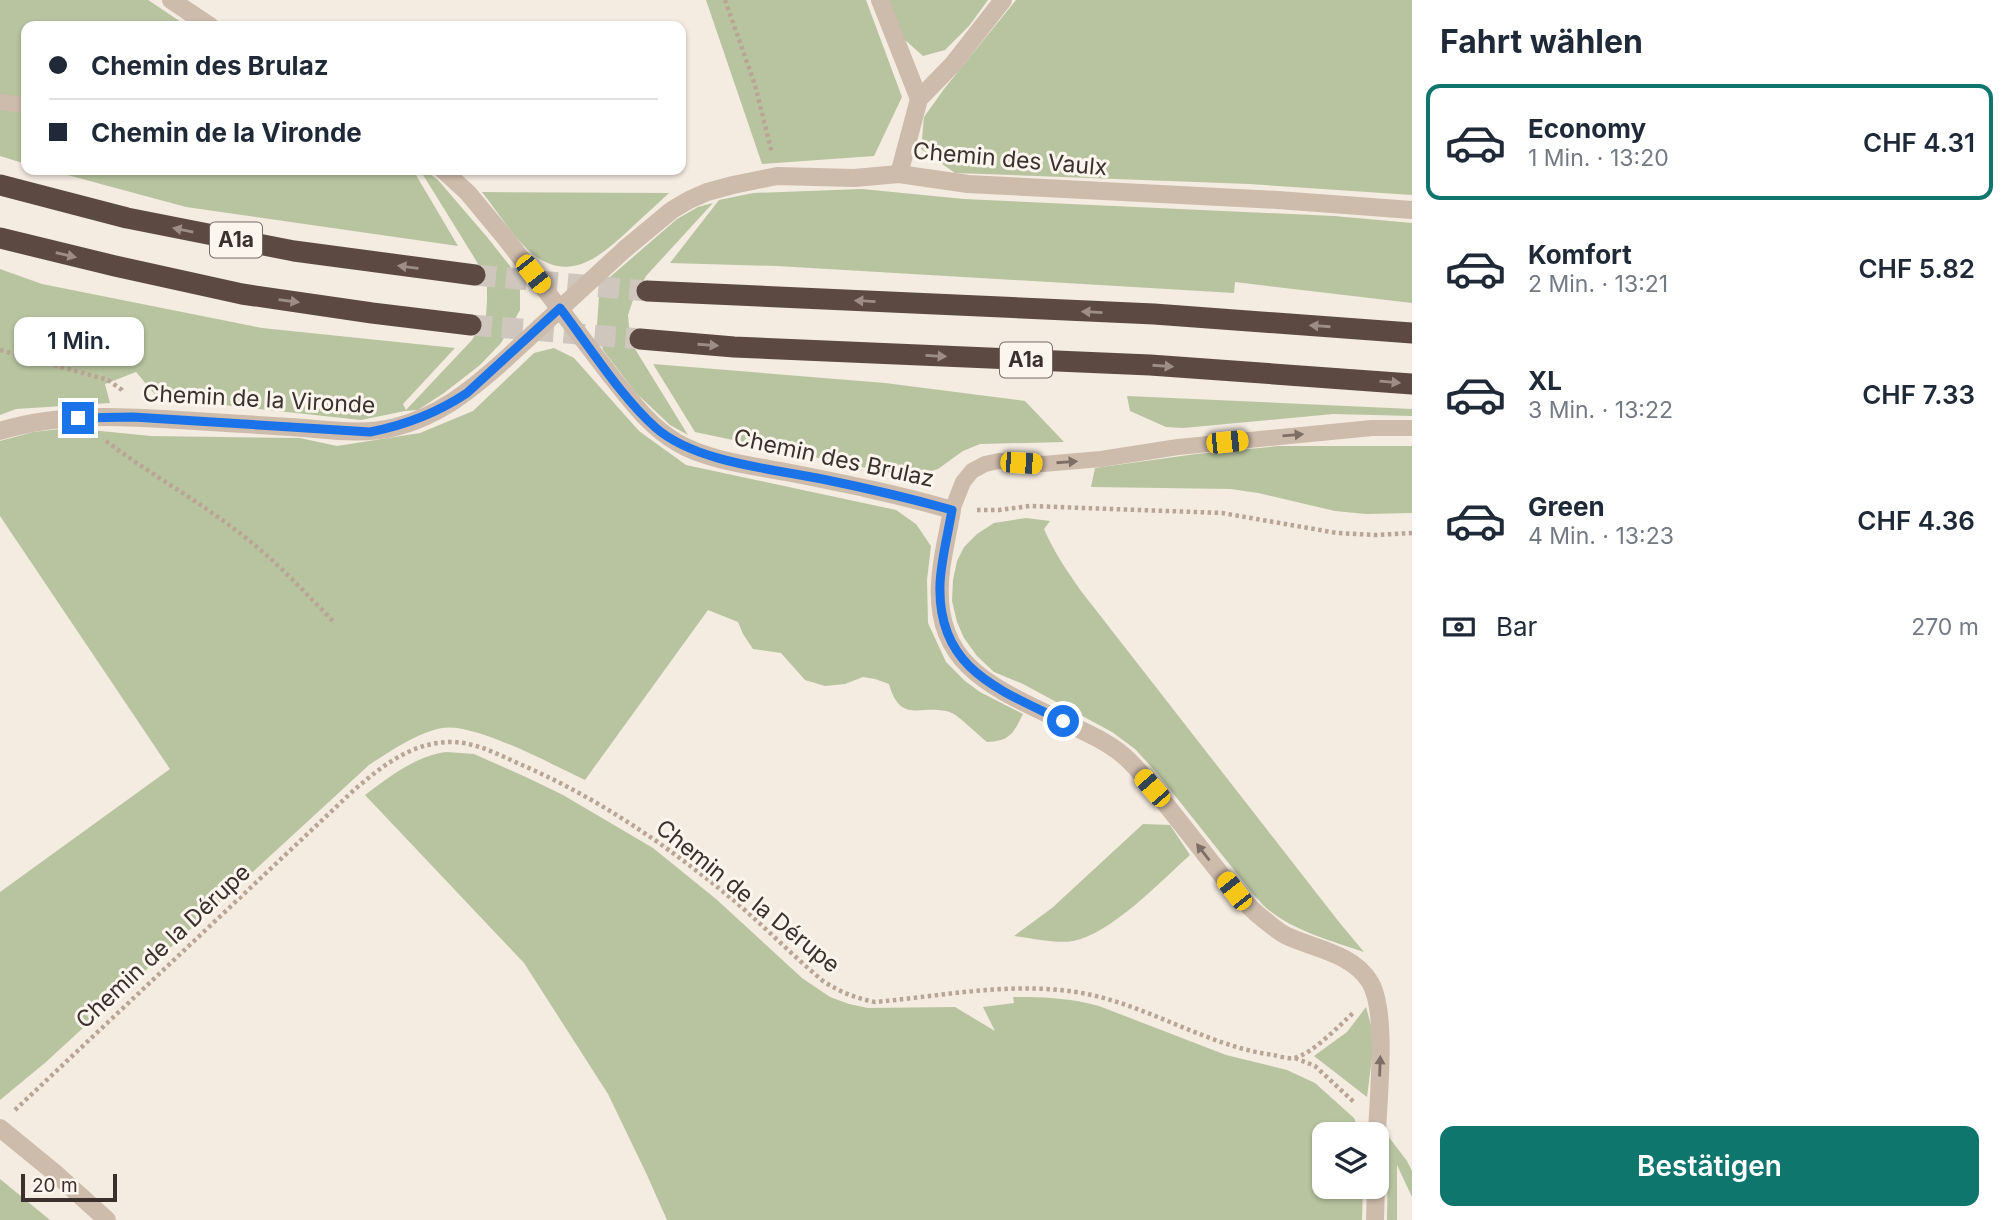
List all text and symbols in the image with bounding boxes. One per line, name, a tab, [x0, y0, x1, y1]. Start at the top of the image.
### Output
text: Fahrt wählen	[1440, 22, 1643, 61]
text: Chemin des Brulaz	[91, 50, 329, 81]
icon: car	[1444, 111, 1507, 174]
text: Economy	[1528, 113, 1646, 144]
text: Chemin de la Vironde	[91, 117, 362, 148]
text: CHF 4.31	[1863, 127, 1975, 158]
street label: Chemin des Vaulx	[912, 137, 1108, 181]
text: 1 Min. · 13:20	[1528, 144, 1669, 172]
road number: A1a	[210, 222, 262, 258]
one-way arrow	[172, 224, 194, 235]
icon: car	[1444, 237, 1507, 300]
text: Komfort	[1528, 239, 1632, 270]
one-way arrow	[55, 250, 77, 261]
car	[512, 251, 555, 297]
text: CHF 5.82	[1858, 253, 1975, 284]
one-way arrow	[396, 261, 418, 272]
text: 2 Min. · 13:21	[1528, 270, 1668, 298]
one-way arrow	[278, 296, 300, 307]
one-way arrow	[854, 296, 876, 307]
one-way arrow	[1081, 306, 1103, 317]
callout: 1 Min.	[13, 316, 143, 366]
one-way arrow	[1308, 320, 1330, 331]
text: 1 Min.	[47, 327, 111, 355]
one-way arrow	[698, 340, 720, 351]
road number: A1a	[1000, 342, 1052, 378]
one-way arrow	[925, 351, 947, 362]
one-way arrow	[1152, 361, 1174, 372]
icon: car	[1444, 363, 1507, 426]
text: XL	[1528, 365, 1562, 396]
one-way arrow	[1379, 377, 1401, 388]
street label: Chemin de la Vironde	[142, 379, 376, 419]
text: CHF 7.33	[1862, 379, 1975, 410]
text: 3 Min. · 13:22	[1528, 396, 1673, 424]
route end	[62, 402, 94, 434]
street label: Chemin des Brulaz	[731, 423, 937, 493]
car	[1206, 429, 1249, 455]
one-way arrow	[1282, 430, 1304, 441]
car	[1000, 451, 1043, 475]
one-way arrow	[1057, 456, 1079, 467]
icon: car	[1444, 489, 1507, 552]
text: Green	[1528, 491, 1605, 522]
text: CHF 4.36	[1857, 505, 1975, 536]
text: 4 Min. · 13:23	[1528, 522, 1674, 550]
icon: cash	[1440, 608, 1478, 646]
text: Bar	[1496, 611, 1537, 642]
text: 270 m	[1911, 613, 1979, 641]
route start	[1047, 705, 1079, 737]
car	[1131, 765, 1174, 811]
street label: Chemin de la Dérupe	[650, 813, 846, 979]
one-way arrow	[1196, 844, 1211, 862]
street label: Chemin de la Dérupe	[70, 858, 256, 1034]
car	[1213, 868, 1256, 914]
one-way arrow	[1374, 1055, 1385, 1077]
map controls	[1312, 1122, 1389, 1199]
button: layers	[1312, 1122, 1389, 1199]
button: Bestätigen	[1440, 1126, 1979, 1206]
scale bar	[21, 1171, 117, 1203]
text: 20 m	[32, 1174, 78, 1197]

